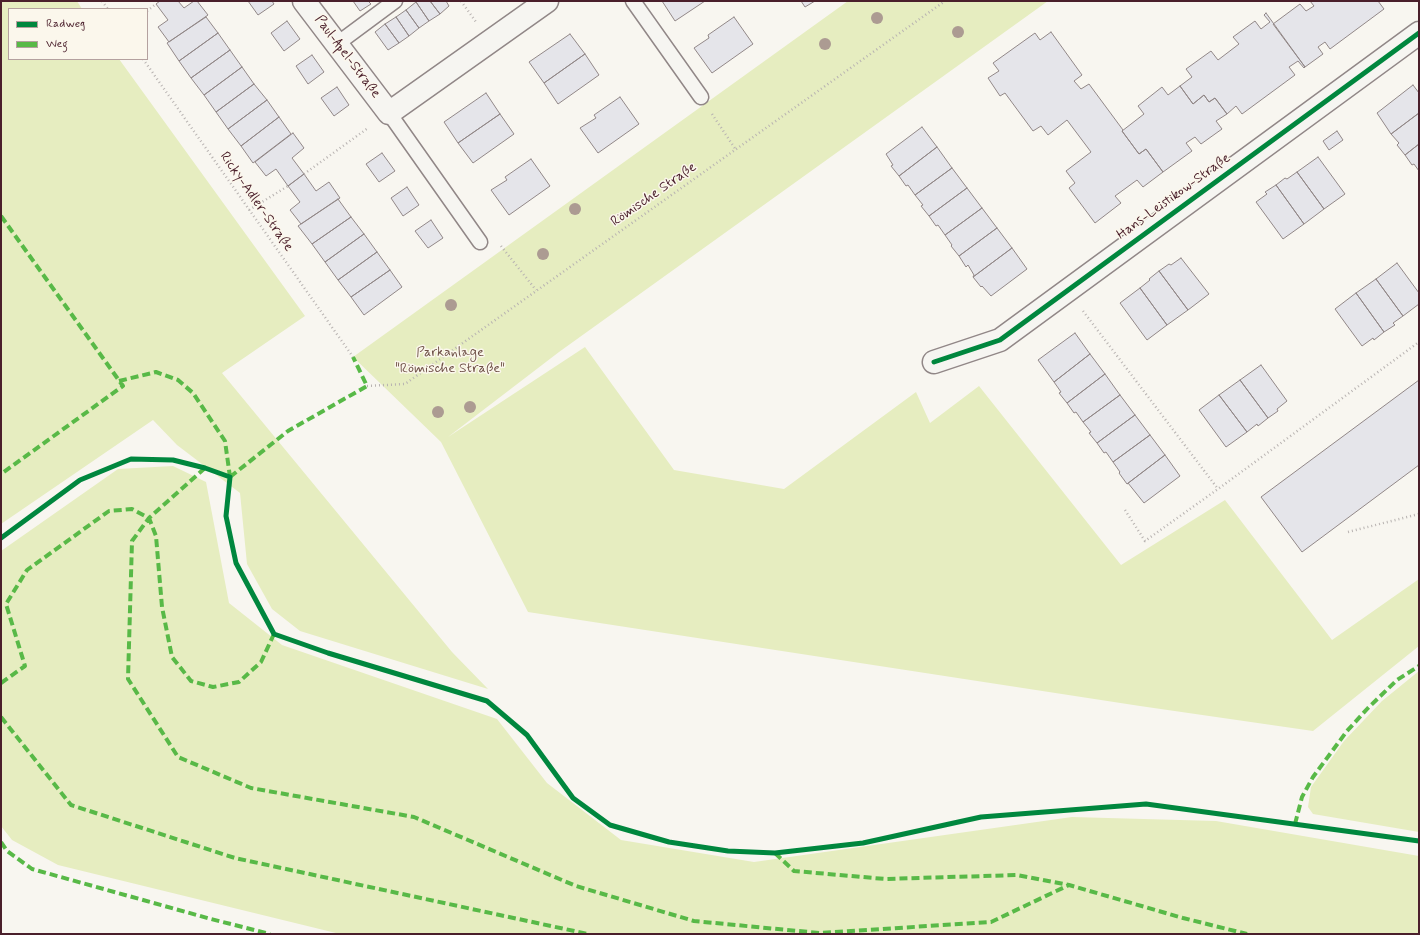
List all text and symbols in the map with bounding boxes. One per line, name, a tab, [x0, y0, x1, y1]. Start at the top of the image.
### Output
legend	[8, 8, 148, 60]
street label: Paul-Apel-Straße	[310, 12, 384, 102]
text: Radweg	[46, 16, 85, 32]
text: Weg	[46, 36, 68, 52]
street label: Ricky-Adler-Straße	[215, 149, 297, 255]
street label: Hans-Leistikow-Straße	[1114, 150, 1234, 244]
street label: Römische Straße	[608, 159, 700, 231]
park label: Parkanlage "Römische Straße"	[395, 345, 505, 378]

